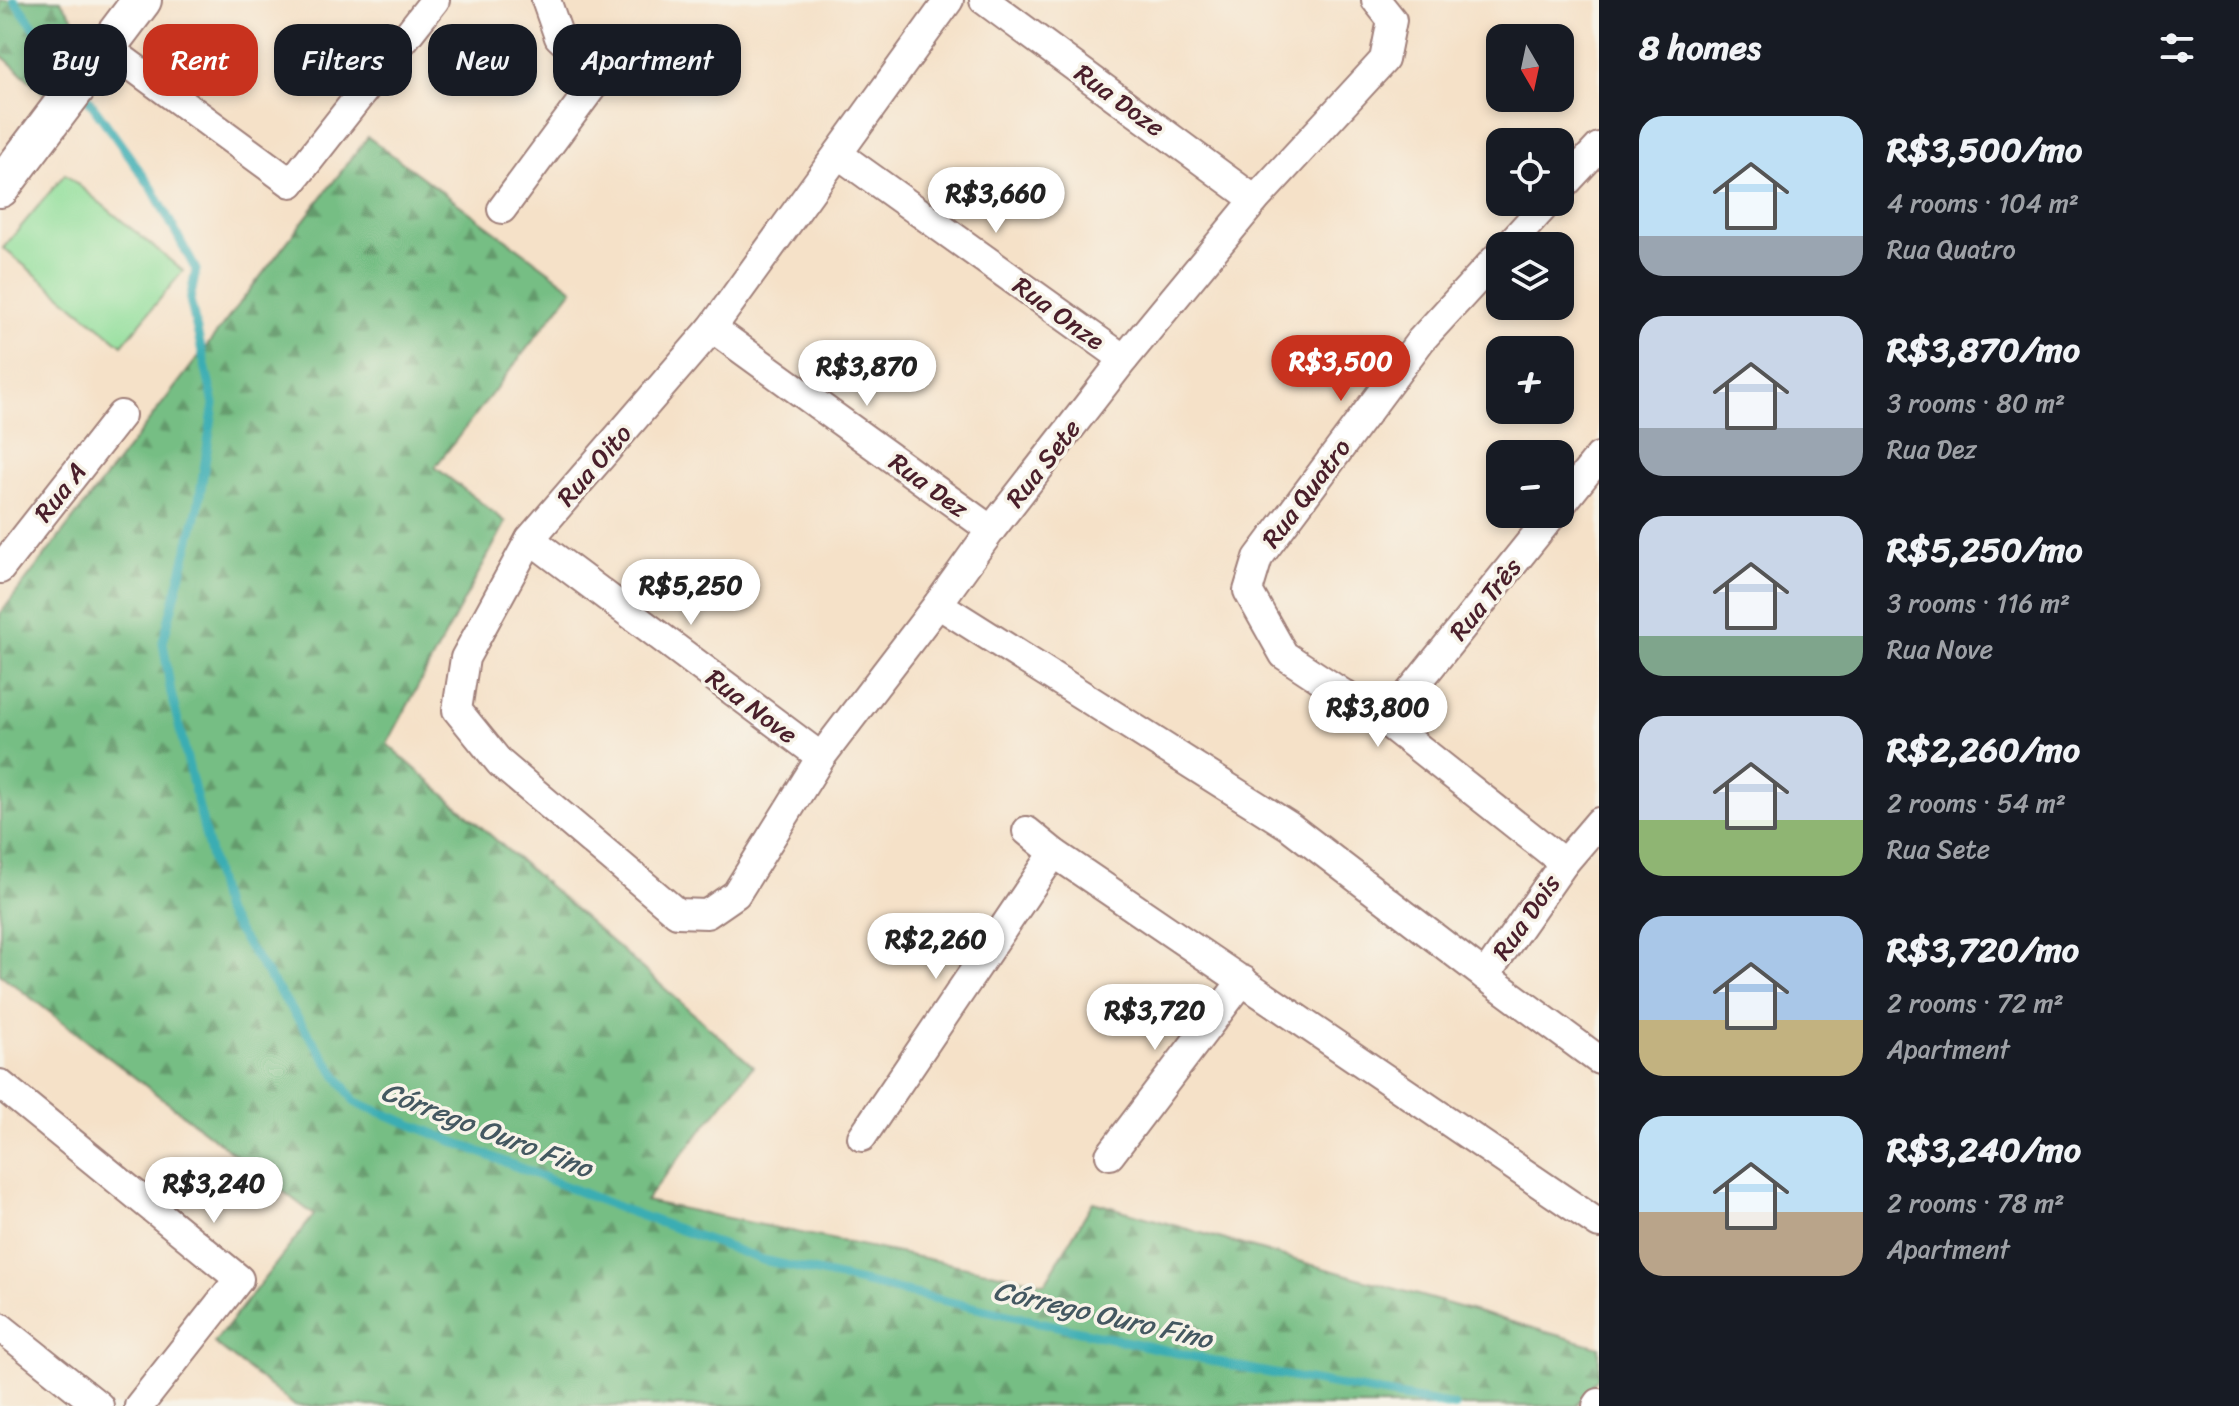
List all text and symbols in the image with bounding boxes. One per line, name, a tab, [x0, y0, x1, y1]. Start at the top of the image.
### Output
text: 8 homes	[1639, 18, 1761, 78]
chip: Buy	[24, 24, 127, 96]
chip: Rent	[143, 24, 258, 96]
chip: Filters	[274, 24, 412, 96]
chip: New	[428, 24, 537, 96]
chip: Apartment	[553, 24, 741, 96]
north arrow	[1486, 24, 1574, 112]
map controls	[1486, 24, 1574, 528]
icon: filters	[2155, 26, 2199, 70]
street label: Rua Doze	[1065, 51, 1175, 149]
text: R$3,500/mo	[1887, 120, 2082, 180]
button: locate	[1486, 128, 1574, 216]
icon: home	[1703, 148, 1799, 244]
pin: R$3,660	[922, 167, 1070, 235]
text: R$3,660	[946, 170, 1046, 216]
text: 4 rooms · 104 m²	[1887, 180, 2079, 226]
text: Rua Quatro	[1887, 226, 2016, 272]
button: layers	[1486, 232, 1574, 320]
street label: Rua Onze	[1003, 263, 1115, 363]
text: R$3,870/mo	[1887, 320, 2080, 380]
pin: R$3,500	[1267, 335, 1415, 403]
button: +	[1486, 336, 1574, 424]
text: R$3,500	[1289, 338, 1393, 384]
pin: R$3,870	[793, 340, 941, 408]
text: R$3,870	[816, 343, 918, 389]
icon: home	[1703, 348, 1799, 444]
text: 3 rooms · 80 m²	[1887, 380, 2065, 426]
street label: Rua Sete	[993, 408, 1093, 518]
street label: Rua Oito	[544, 413, 644, 517]
text: Rua Dez	[1887, 426, 1977, 472]
street label: Rua Quatro	[1249, 428, 1363, 558]
street label: Rua Dez	[879, 440, 979, 530]
button: −	[1486, 440, 1574, 528]
street label: Rua A	[21, 452, 99, 532]
text: R$5,250/mo	[1887, 520, 2083, 580]
street label: Rua Três	[1437, 547, 1533, 651]
icon: home	[1703, 548, 1799, 644]
pin: R$5,250	[617, 559, 765, 627]
text: R$5,250	[639, 562, 743, 608]
text: 3 rooms · 116 m²	[1887, 580, 2070, 626]
text: Rua Nove	[1887, 626, 1993, 672]
street label: Rua Nove	[696, 656, 808, 756]
pin: R$3,800	[1304, 681, 1452, 749]
text: R$3,800	[1326, 684, 1430, 730]
text: R$2,260/mo	[1887, 720, 2080, 780]
icon: home	[1703, 748, 1799, 844]
text: 2 rooms · 54 m²	[1887, 780, 2066, 826]
text: Rua Sete	[1887, 826, 1990, 872]
street label: Rua Dois	[1479, 863, 1573, 970]
pin: R$2,260	[862, 913, 1010, 981]
text: R$2,260	[885, 916, 987, 962]
text: R$3,720/mo	[1887, 920, 2079, 980]
icon: home	[1703, 948, 1799, 1044]
text: 2 rooms · 72 m²	[1887, 980, 2064, 1026]
pin: R$3,720	[1081, 984, 1229, 1052]
text: R$3,720	[1105, 987, 1205, 1033]
text: Apartment	[1887, 1026, 2010, 1072]
water label: Córrego Ouro Fino	[374, 1067, 602, 1193]
text: R$3,240/mo	[1887, 1120, 2081, 1180]
icon: home	[1703, 1148, 1799, 1244]
pin: R$3,240	[140, 1157, 288, 1225]
text: R$3,240	[163, 1160, 265, 1206]
text: 2 rooms · 78 m²	[1887, 1180, 2064, 1226]
text: Apartment	[1887, 1226, 2010, 1272]
water label: Córrego Ouro Fino	[989, 1266, 1219, 1364]

